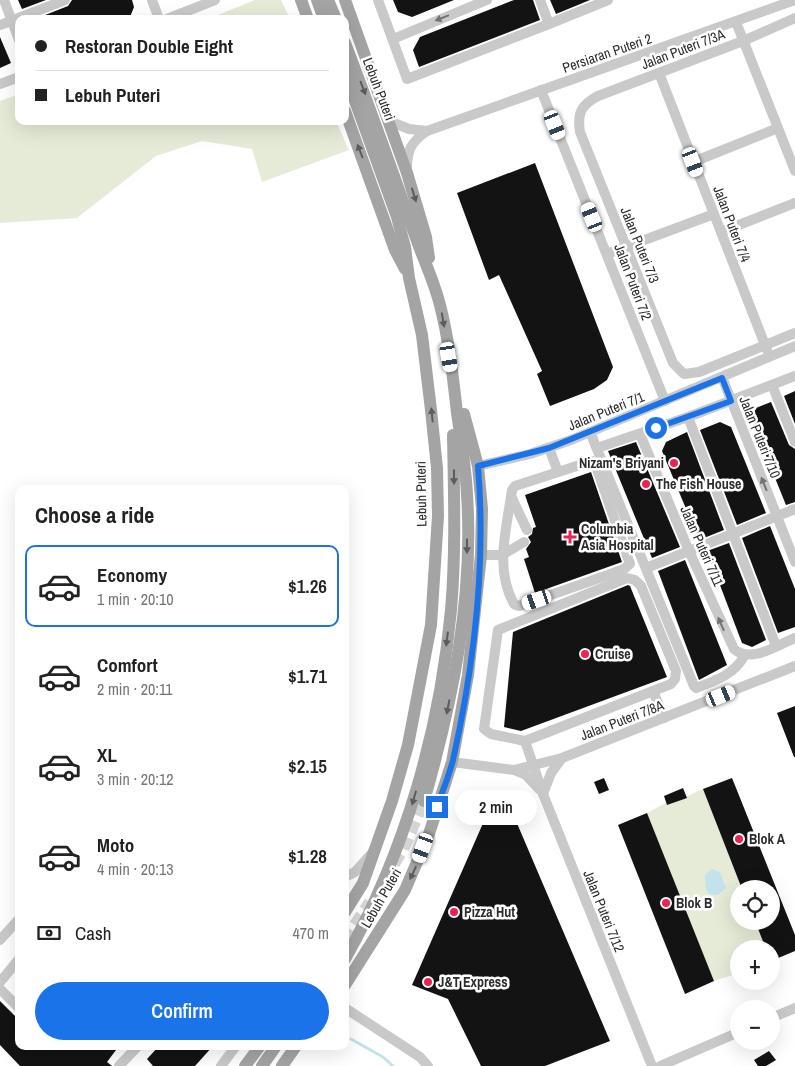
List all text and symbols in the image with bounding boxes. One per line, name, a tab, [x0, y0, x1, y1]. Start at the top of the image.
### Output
one-way arrow	[435, 15, 449, 23]
street label: Jalan Puteri 7/3A	[639, 25, 728, 73]
street label: Persiaran Puteri 2	[560, 29, 654, 77]
text: Restoran Double Eight	[65, 33, 233, 59]
street label: Lebuh Puteri	[359, 55, 399, 123]
one-way arrow	[359, 81, 367, 95]
text: Lebuh Puteri	[65, 82, 160, 108]
car	[542, 108, 567, 142]
one-way arrow	[356, 143, 364, 158]
car	[680, 145, 705, 179]
street label: Jalan Puteri 7/4	[709, 183, 755, 265]
one-way arrow	[410, 187, 418, 202]
car	[579, 200, 604, 234]
street label: Jalan Puteri 7/3	[617, 204, 663, 286]
street label: Jalan Puteri 7/2	[610, 241, 656, 323]
one-way arrow	[439, 313, 447, 329]
car	[439, 341, 458, 373]
street label: Jalan Puteri 7/1	[565, 387, 647, 434]
street label: Jalan Puteri 7/10	[735, 393, 785, 481]
one-way arrow	[428, 407, 436, 423]
route start	[645, 417, 667, 439]
place label: Nizam's Briyani	[579, 454, 664, 472]
marker: Nizam's Briyani	[668, 457, 680, 469]
street label: Lebuh Puteri	[411, 461, 431, 527]
one-way arrow	[450, 469, 458, 485]
place label: The Fish House	[656, 475, 741, 493]
one-way arrow	[760, 477, 768, 491]
marker: The Fish House	[640, 478, 652, 490]
text: Choose a ride	[35, 500, 154, 530]
street label: Jalan Puteri 7/11	[676, 503, 728, 589]
place label: Columbia Asia Hospital	[581, 520, 654, 554]
marker: Columbia Asia Hospital	[563, 530, 577, 544]
one-way arrow	[463, 538, 471, 554]
text: Economy	[97, 562, 167, 588]
icon: car	[37, 564, 82, 609]
text: $1.26	[288, 573, 327, 599]
text: 1 min · 20:10	[97, 588, 174, 610]
car	[520, 588, 553, 612]
one-way arrow	[717, 617, 725, 631]
one-way arrow	[443, 631, 451, 647]
place label: Cruise	[595, 645, 631, 663]
marker: Cruise	[579, 648, 591, 660]
text: Comfort	[97, 652, 158, 678]
icon: car	[37, 654, 82, 699]
text: $1.71	[288, 663, 327, 689]
text: 2 min · 20:11	[97, 678, 173, 700]
car	[704, 683, 737, 709]
street label: Jalan Puteri 7/8A	[578, 696, 667, 744]
one-way arrow	[444, 699, 452, 715]
text: XL	[97, 742, 117, 768]
icon: car	[37, 744, 82, 789]
text: $2.15	[288, 753, 327, 779]
text: 3 min · 20:12	[97, 768, 174, 790]
one-way arrow	[409, 790, 417, 805]
callout: 2 min	[454, 790, 537, 824]
route end	[426, 796, 448, 818]
text: 2 min	[479, 796, 513, 818]
place label: Blok A	[749, 830, 786, 848]
car	[410, 831, 435, 865]
text: Moto	[97, 832, 134, 858]
marker: Blok A	[733, 833, 745, 845]
icon: car	[37, 834, 82, 879]
text: $1.28	[288, 843, 327, 869]
text: 4 min · 20:13	[97, 858, 174, 880]
street label: Lebuh Puteri	[357, 865, 405, 931]
one-way arrow	[409, 866, 417, 881]
street label: Jalan Puteri 7/12	[579, 867, 629, 955]
map controls	[730, 880, 780, 1050]
button: locate	[730, 880, 780, 930]
place label: Blok B	[676, 894, 712, 912]
marker: Blok B	[660, 897, 672, 909]
place label: Pizza Hut	[464, 903, 515, 921]
marker: Pizza Hut	[448, 906, 460, 918]
icon: cash	[35, 919, 63, 947]
text: Cash	[75, 920, 111, 946]
text: 470 m	[293, 922, 329, 944]
button: +	[730, 940, 780, 990]
place label: J&T Express	[438, 973, 508, 991]
marker: J&T Express	[422, 976, 434, 988]
button: Confirm	[35, 982, 329, 1040]
button: −	[730, 1000, 780, 1050]

